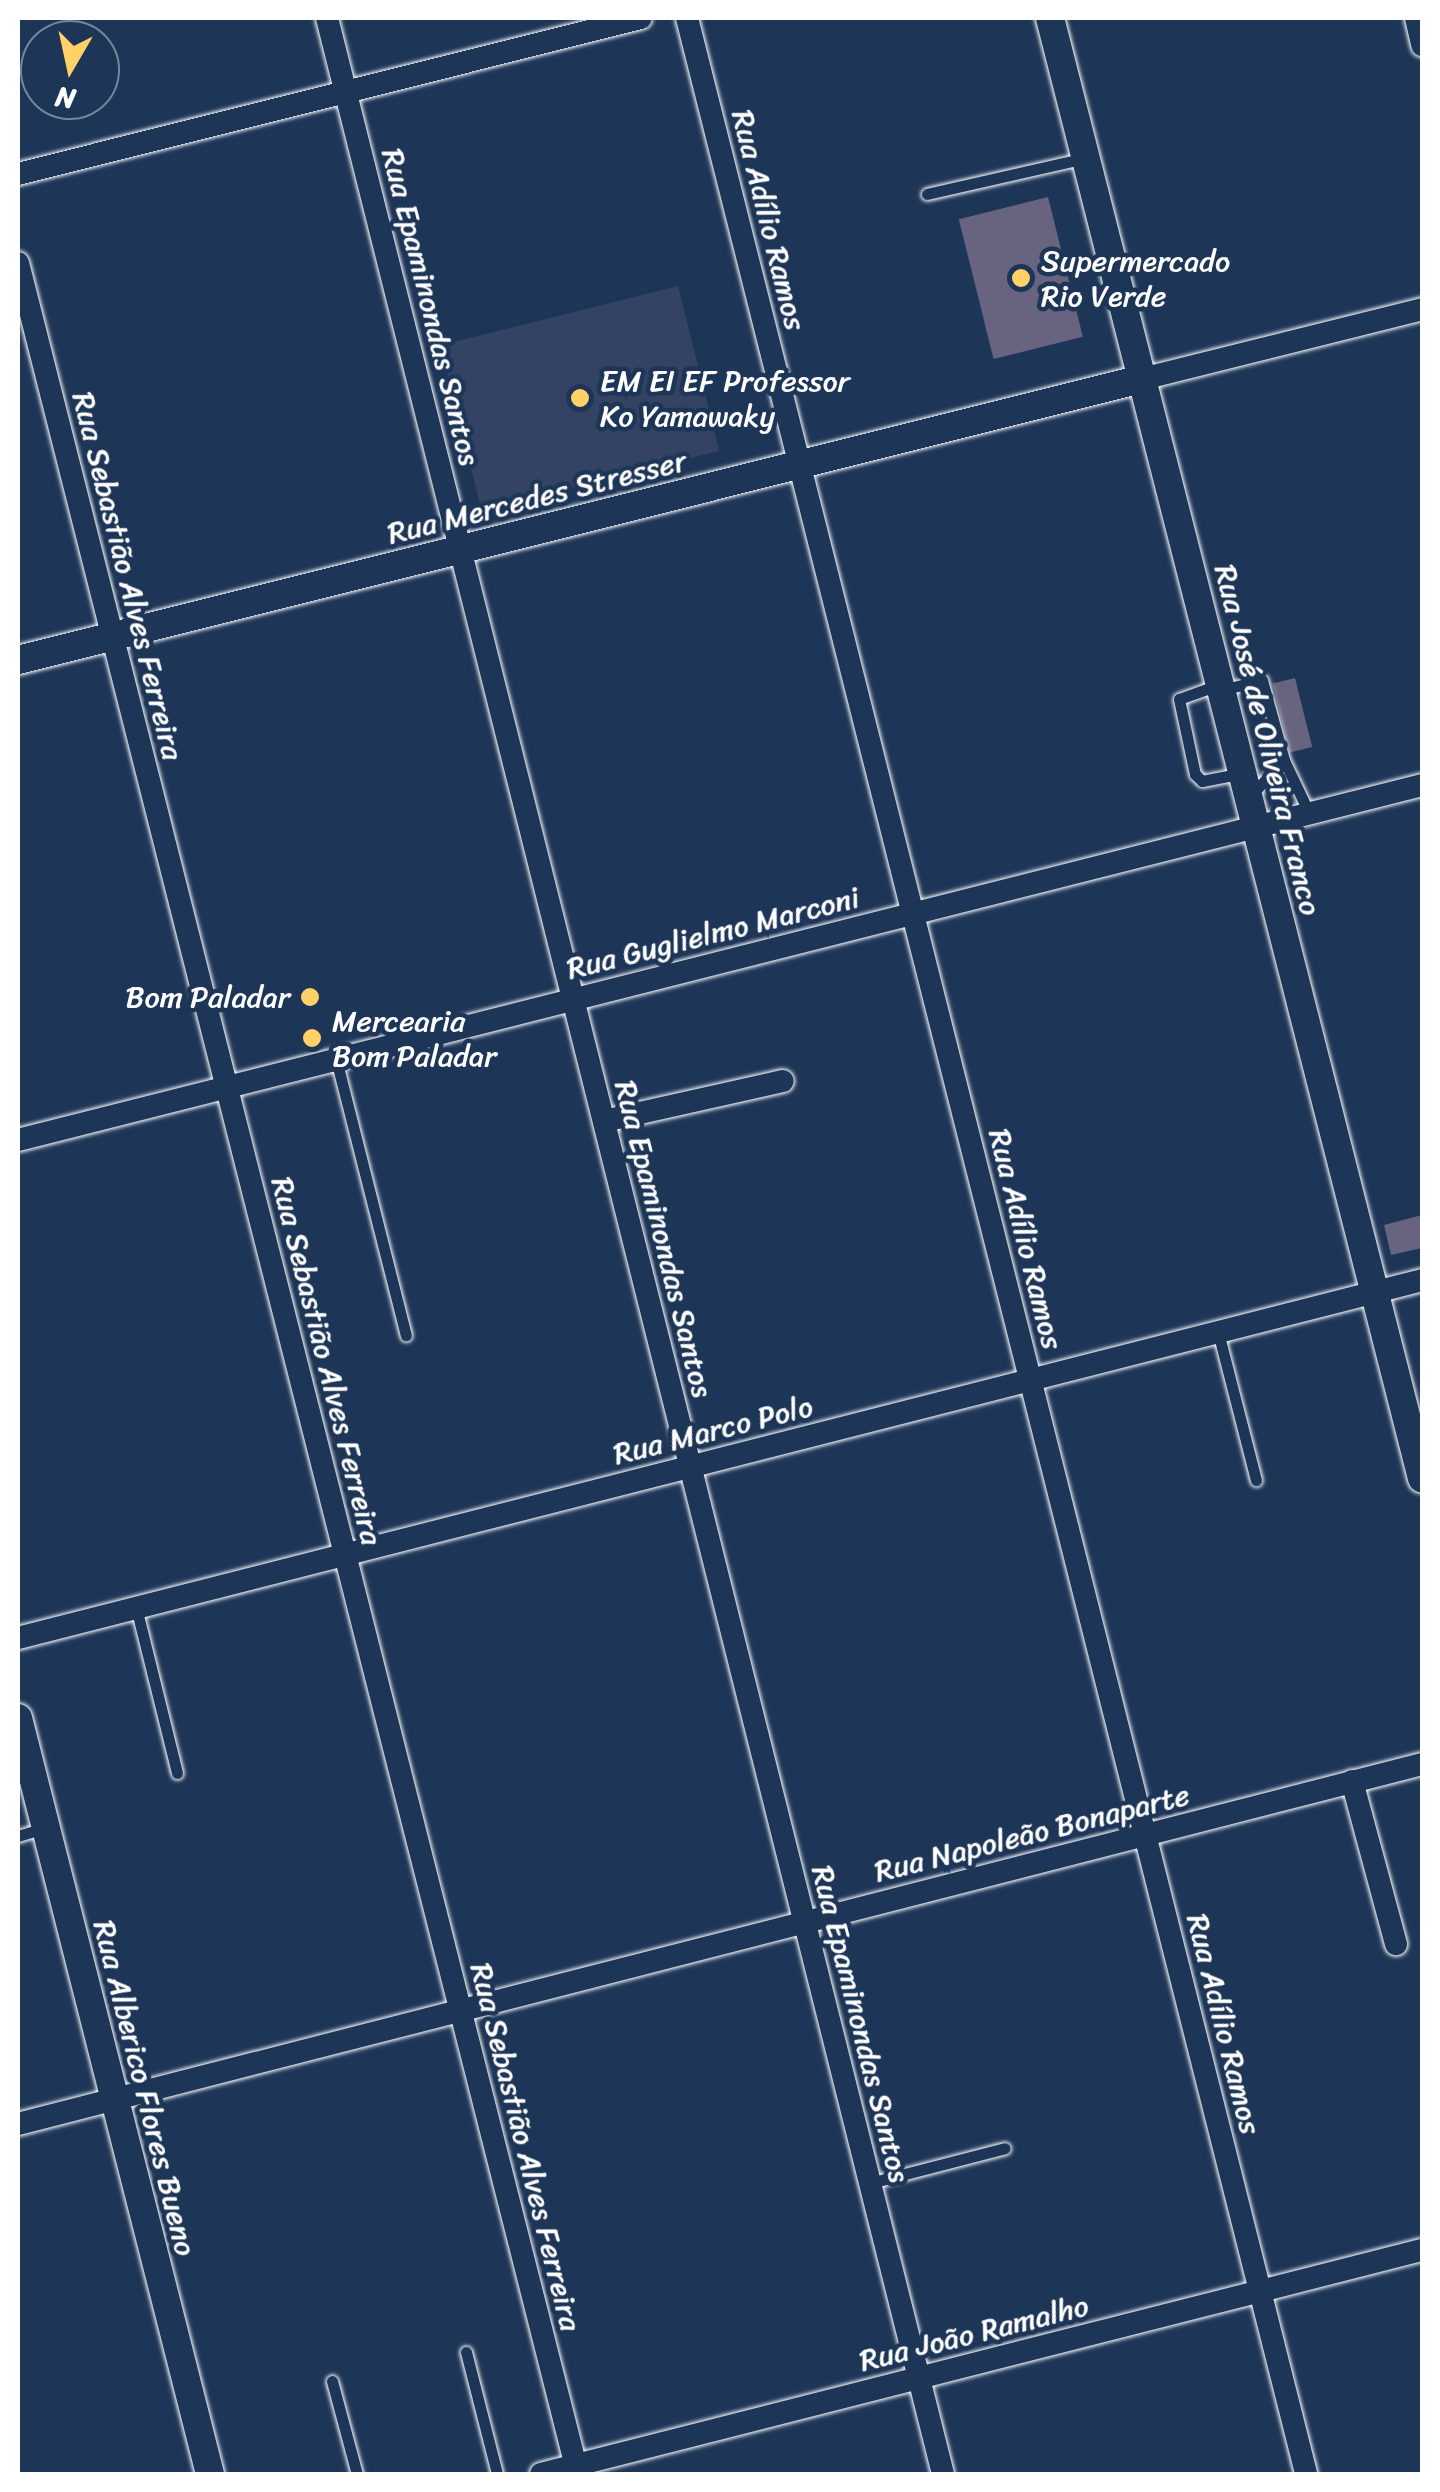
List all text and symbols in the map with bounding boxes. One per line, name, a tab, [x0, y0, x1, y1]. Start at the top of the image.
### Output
north arrow	[20, 20, 120, 120]
text: N	[52, 72, 79, 124]
street label: Rua Adílio Ramos	[724, 106, 814, 334]
street label: Rua Epaminondas Santos	[374, 145, 488, 469]
place label: Supermercado Rio Verde	[1041, 243, 1230, 314]
marker: Supermercado Rio Verde	[1010, 267, 1032, 289]
place label: EM EI EF Professor Ko Yamawaky	[600, 363, 851, 434]
street label: Rua Sebastião Alves Ferreira	[65, 387, 191, 765]
marker: EM EI EF Professor Ko Yamawaky	[569, 387, 591, 409]
street label: Rua Mercedes Stresser	[385, 443, 689, 551]
street label: Rua José de Oliveira Franco	[1207, 560, 1329, 920]
street label: Rua Guglielmo Marconi	[563, 879, 863, 987]
place label: Bom Paladar	[125, 979, 290, 1015]
marker: Bom Paladar	[299, 986, 321, 1008]
place label: Mercearia Bom Paladar	[332, 1003, 497, 1074]
marker: Mercearia Bom Paladar	[301, 1027, 323, 1049]
street label: Rua Epaminondas Santos	[607, 1077, 721, 1401]
street label: Rua Adílio Ramos	[981, 1125, 1071, 1353]
street label: Rua Sebastião Alves Ferreira	[264, 1172, 390, 1550]
street label: Rua Marco Polo	[610, 1388, 816, 1472]
street label: Rua Napoleão Bonaparte	[871, 1777, 1193, 1889]
street label: Rua Epaminondas Santos	[804, 1862, 918, 2186]
street label: Rua Adílio Ramos	[1179, 1910, 1269, 2138]
street label: Rua Alberico Flores Bueno	[86, 1917, 204, 2259]
street label: Rua Sebastião Alves Ferreira	[463, 1958, 589, 2336]
street label: Rua João Ramalho	[856, 2287, 1092, 2379]

